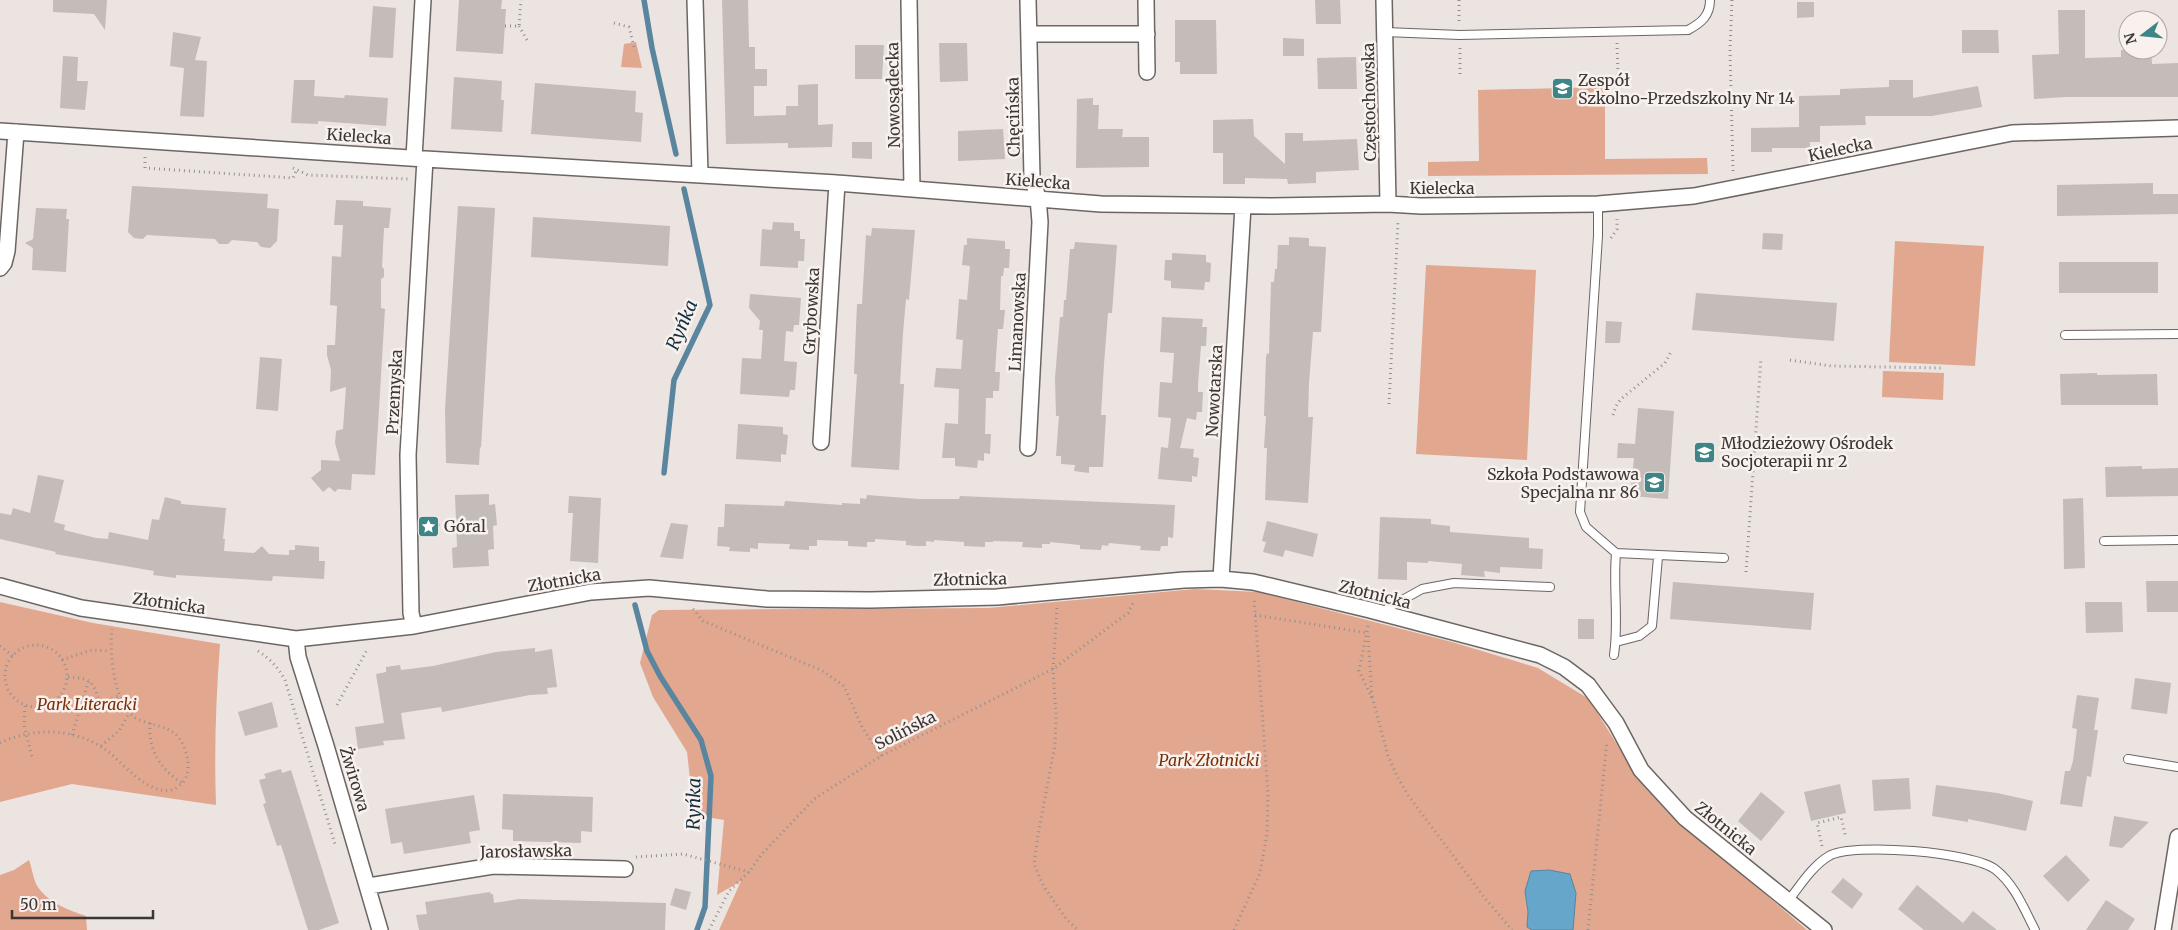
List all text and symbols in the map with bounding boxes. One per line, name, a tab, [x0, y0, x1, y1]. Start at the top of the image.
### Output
north arrow	[2118, 10, 2168, 60]
text: N	[2120, 31, 2141, 46]
street label: Nowosądecka	[882, 41, 904, 148]
street label: Częstochowska	[1358, 42, 1380, 161]
place label: Zespół Szkolno-Przedszkolny Nr 14	[1578, 70, 1795, 108]
street label: Chęcińska	[1002, 77, 1024, 157]
school or university icon: Zespół Szkolno-Przedszkolny Nr 14	[1550, 77, 1574, 101]
street label: Kielecka	[326, 124, 393, 148]
street label: Kielecka	[1806, 132, 1874, 166]
street label: Kielecka	[1005, 169, 1072, 193]
street label: Kielecka	[1409, 178, 1475, 198]
street label: Grybowska	[799, 267, 823, 355]
street label: Limanowska	[1004, 272, 1030, 372]
water label: Ryńka	[661, 296, 702, 353]
street label: Nowotarska	[1202, 344, 1226, 438]
street label: Przemyska	[382, 348, 406, 435]
place label: Młodzieżowy Ośrodek Socjoterapii nr 2	[1721, 433, 1894, 471]
school or university icon: Młodzieżowy Ośrodek Socjoterapii nr 2	[1693, 440, 1717, 464]
place label: Szkoła Podstawowa Specjalna nr 86	[1487, 464, 1639, 502]
school or university icon: Szkoła Podstawowa Specjalna nr 86	[1643, 471, 1667, 495]
place icon: Góral	[416, 514, 440, 538]
place label: Góral	[444, 516, 486, 536]
street label: Złotnicka	[526, 564, 602, 596]
street label: Złotnicka	[933, 568, 1007, 590]
street label: Złotnicka	[1337, 575, 1414, 613]
street label: Złotnicka	[131, 588, 207, 618]
park label: Park Literacki	[37, 694, 137, 714]
street label: Solińska	[871, 706, 939, 754]
street label: Żwirowa	[336, 744, 374, 814]
park label: Park Złotnicki	[1159, 750, 1260, 770]
water label: Ryńka	[682, 778, 705, 830]
street label: Złotnicka	[1691, 797, 1761, 859]
street label: Jarosławska	[479, 840, 573, 862]
scale bar	[12, 888, 154, 920]
text: 50 m	[20, 895, 57, 914]

